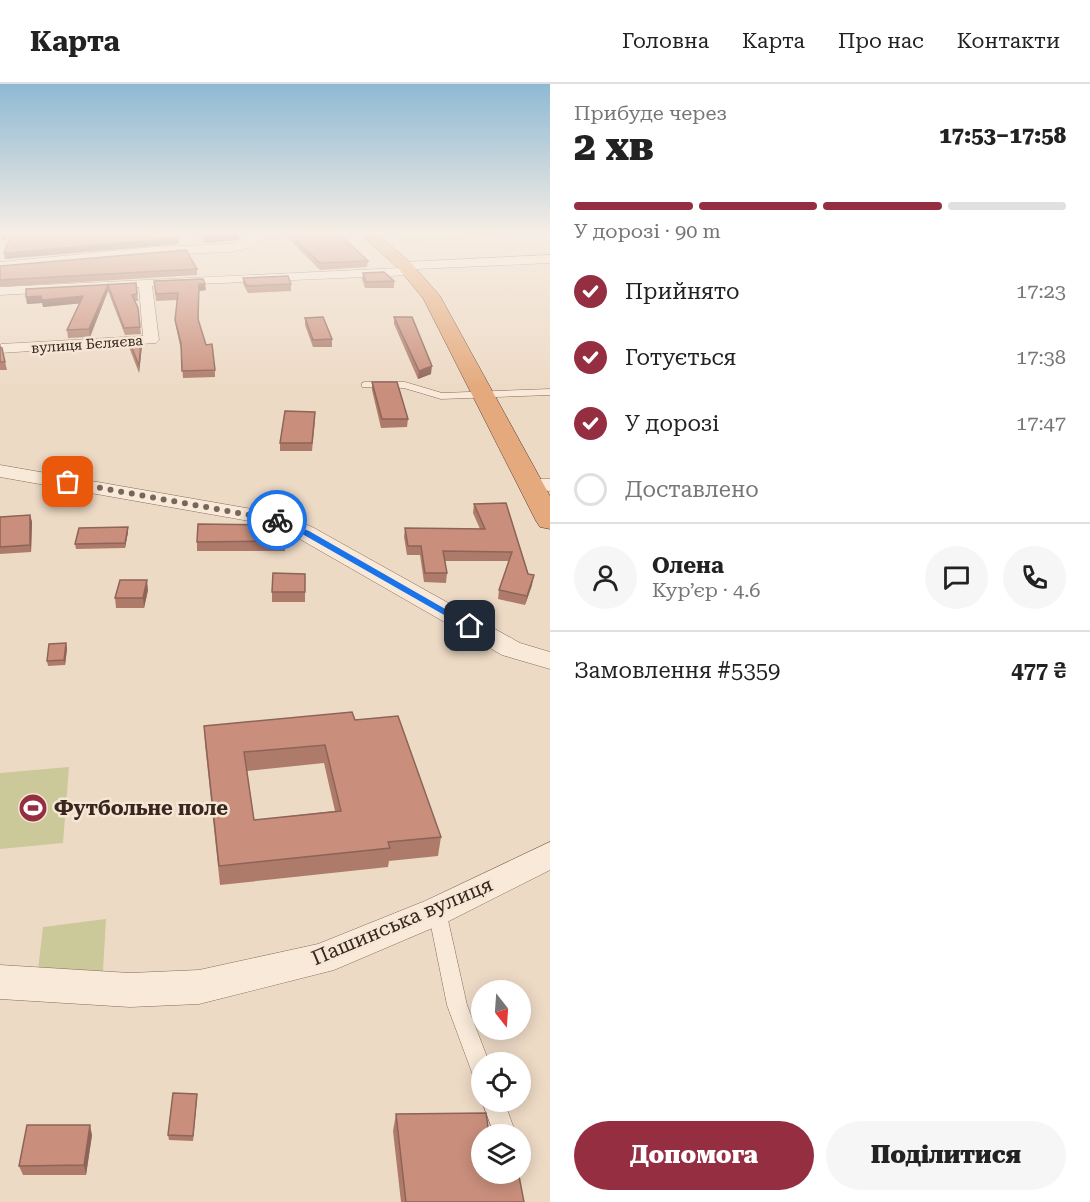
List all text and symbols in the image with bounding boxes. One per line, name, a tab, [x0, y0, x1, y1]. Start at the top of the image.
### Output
text: Карта	[30, 25, 120, 58]
text: Головна	[622, 29, 709, 53]
text: Карта	[742, 29, 805, 53]
text: Про нас	[838, 29, 924, 53]
text: Контакти	[957, 29, 1060, 53]
text: Прибуде через	[574, 101, 727, 125]
text: 17:53–17:58	[939, 123, 1066, 148]
text: 2 хв	[574, 124, 654, 170]
text: У дорозі · 90 m	[574, 219, 721, 243]
icon: check	[574, 275, 607, 308]
text: Прийнято	[625, 279, 740, 304]
text: 17:23	[1016, 279, 1066, 303]
street label: вулиця Бєляєва	[31, 332, 144, 356]
icon: check	[574, 341, 607, 374]
text: Готується	[625, 345, 736, 370]
text: 17:38	[1016, 345, 1066, 369]
icon: check	[574, 407, 607, 440]
text: У дорозі	[625, 411, 719, 436]
text: 17:47	[1016, 411, 1066, 435]
pin	[42, 456, 93, 507]
icon: bag	[51, 465, 84, 498]
text: Доставлено	[625, 477, 759, 502]
courier	[247, 490, 307, 550]
icon: bike	[261, 504, 294, 537]
button: person	[574, 546, 637, 609]
button: chat	[925, 546, 988, 609]
button: phone	[1003, 546, 1066, 609]
text: Олена	[652, 553, 724, 578]
text: Кур’єр · 4.6	[652, 578, 761, 602]
pin	[444, 600, 495, 651]
icon: home	[453, 609, 486, 642]
text: Замовлення #5359	[574, 658, 780, 683]
text: 477 ₴	[1011, 658, 1066, 683]
sports icon: Футбольне поле	[17, 792, 49, 824]
place label: Футбольне поле	[54, 796, 228, 820]
street label: Пашинська вулиця	[308, 872, 496, 970]
north arrow	[471, 980, 531, 1040]
map controls	[471, 980, 531, 1184]
button: locate	[471, 1052, 531, 1112]
button: Допомога	[574, 1121, 814, 1190]
button: Поділитися	[826, 1121, 1066, 1190]
button: layers	[471, 1124, 531, 1184]

